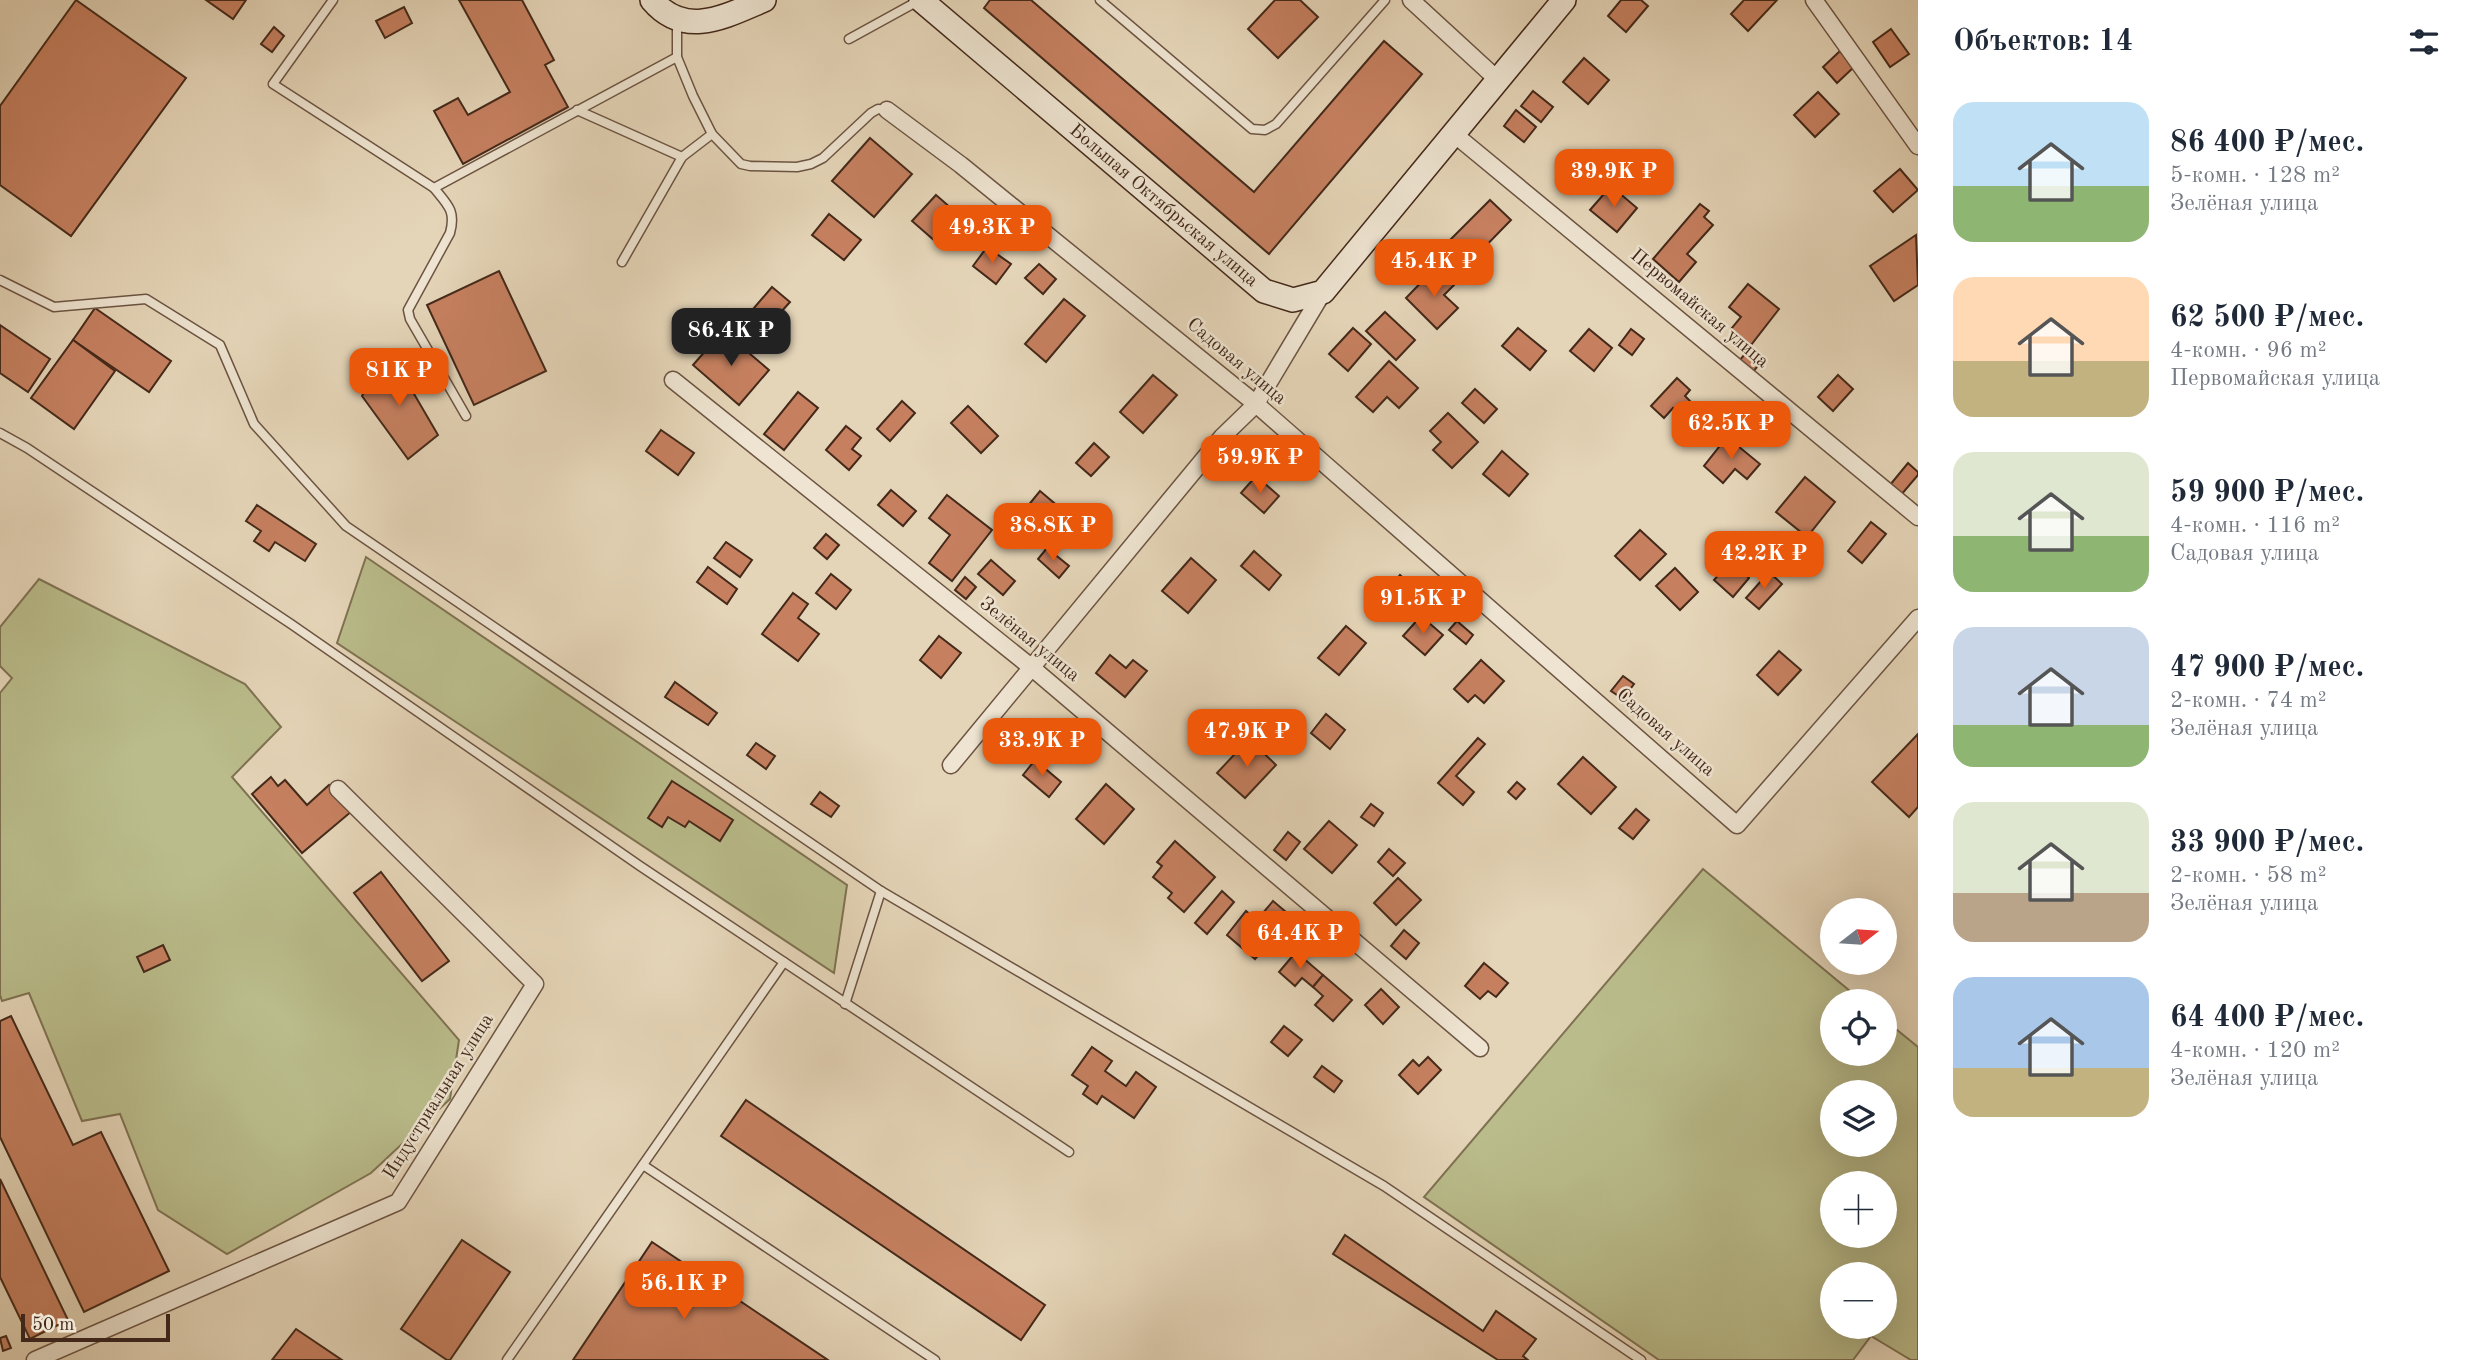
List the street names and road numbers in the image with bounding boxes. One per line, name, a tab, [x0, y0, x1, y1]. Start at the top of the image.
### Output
street label: Большая Октябрьская улица	[1066, 121, 1262, 291]
street label: Первомайская улица	[1626, 246, 1772, 372]
street label: Садовая улица	[1183, 315, 1290, 409]
street label: Зелёная улица	[975, 594, 1083, 686]
street label: Садовая улица	[1612, 685, 1718, 781]
street label: Индустриальная улица	[380, 1010, 498, 1183]

